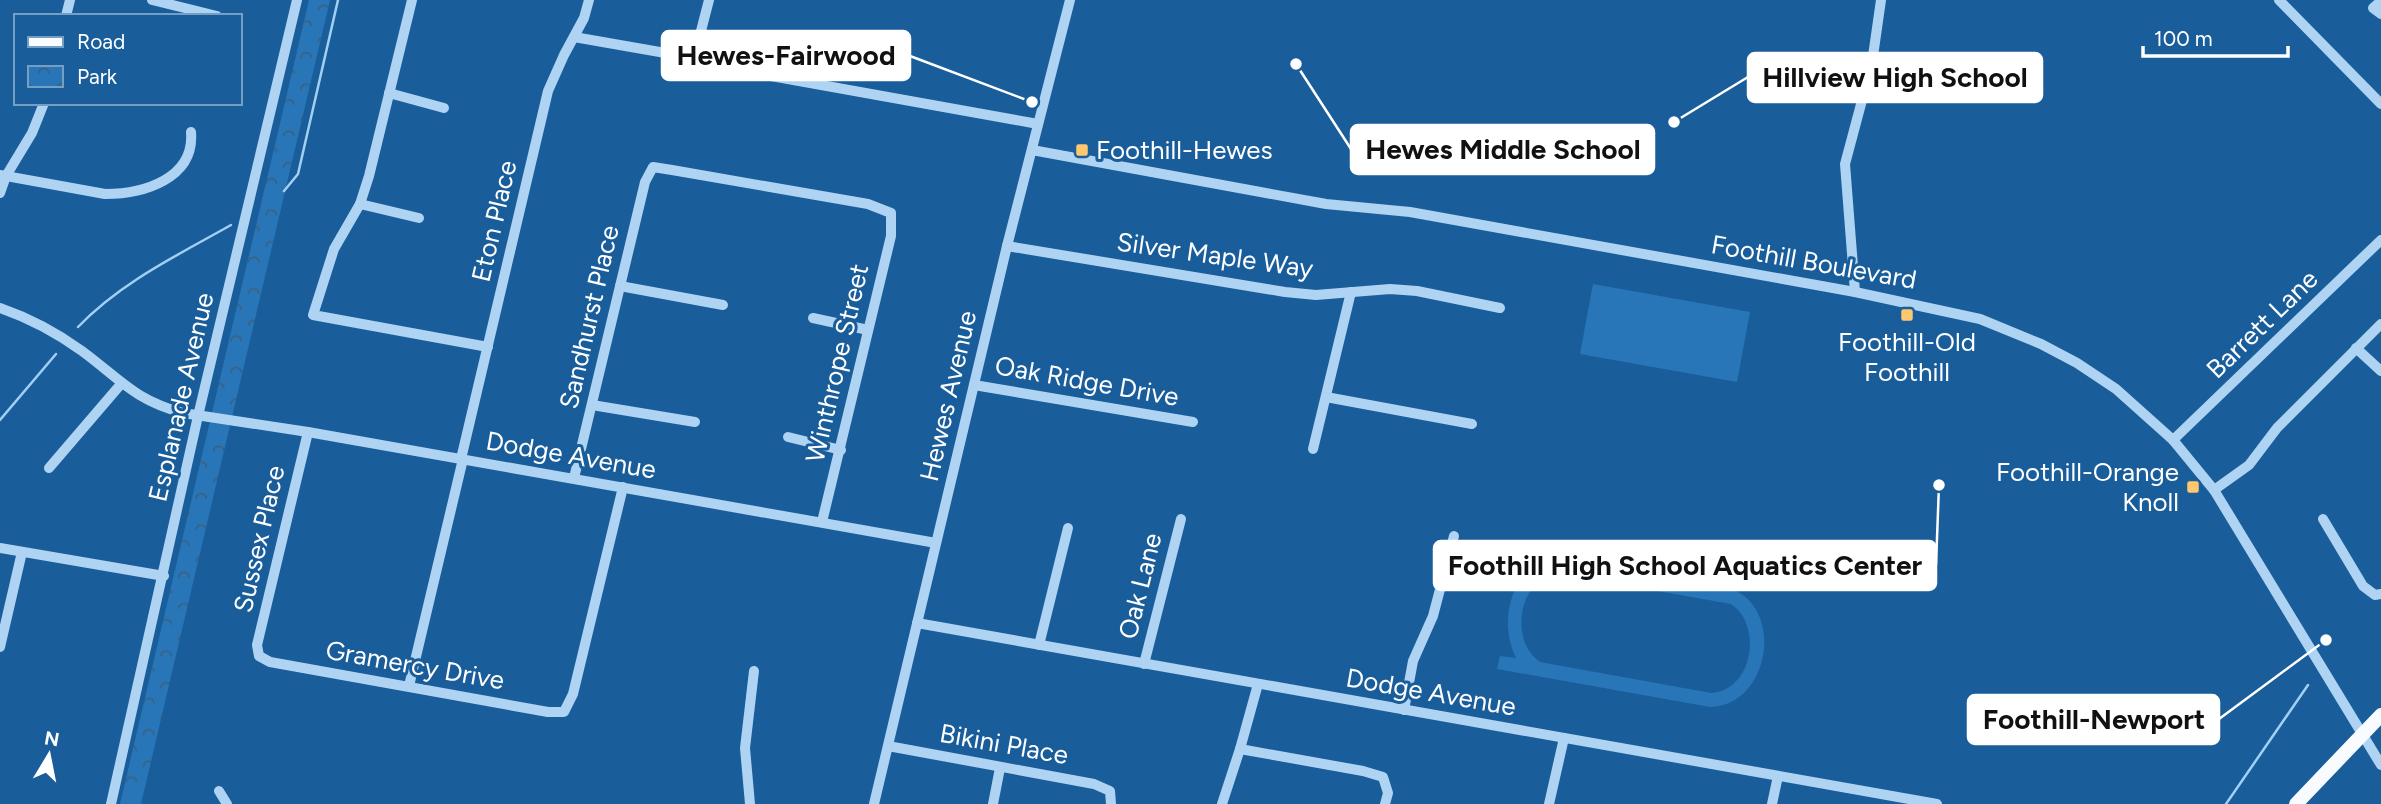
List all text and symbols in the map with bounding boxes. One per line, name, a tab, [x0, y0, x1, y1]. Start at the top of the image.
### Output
legend	[14, 14, 242, 105]
scale bar	[2143, 14, 2288, 58]
text: 100 m	[2154, 26, 2213, 51]
text: Road	[77, 29, 125, 54]
callout: Hewes-Fairwood	[662, 31, 910, 80]
text: Hewes-Fairwood	[676, 38, 896, 72]
callout: Hillview High School	[1748, 53, 2042, 102]
text: Hillview High School	[1762, 60, 2028, 94]
text: Park	[77, 64, 118, 89]
callout: Hewes Middle School	[1351, 125, 1654, 174]
text: Hewes Middle School	[1365, 132, 1641, 166]
place label: Foothill-Hewes	[1096, 134, 1273, 166]
marker: Foothill-Hewes	[1074, 142, 1090, 158]
street label: Eton Place	[465, 157, 523, 285]
street label: Sandhurst Place	[552, 222, 626, 412]
street label: Silver Maple Way	[1115, 225, 1316, 285]
street label: Foothill Boulevard	[1709, 228, 1919, 296]
street label: Winthrope Street	[799, 261, 875, 465]
street label: Barrett Lane	[2200, 263, 2324, 385]
street label: Esplanade Avenue	[141, 289, 221, 505]
marker: Foothill-Old Foothill	[1899, 307, 1915, 323]
street label: Hewes Avenue	[913, 308, 983, 484]
place label: Foothill-Old Foothill	[1838, 326, 1976, 388]
street label: Oak Ridge Drive	[993, 349, 1181, 413]
street label: Dodge Avenue	[484, 424, 658, 486]
place label: Foothill-Orange Knoll	[1996, 456, 2179, 518]
street label: Sussex Place	[227, 462, 291, 616]
marker: Foothill-Orange Knoll	[2185, 479, 2201, 495]
street label: Oak Lane	[1111, 530, 1169, 642]
callout: Foothill High School Aquatics Center	[1434, 541, 1936, 590]
text: Foothill High School Aquatics Center	[1448, 548, 1923, 582]
street label: Gramercy Drive	[323, 634, 507, 696]
street label: Dodge Avenue	[1344, 661, 1518, 723]
callout: Foothill-Newport	[1968, 695, 2219, 744]
text: Foothill-Newport	[1983, 702, 2205, 736]
street label: Bikini Place	[937, 717, 1071, 771]
north arrow	[14, 720, 84, 790]
text: N	[43, 726, 61, 751]

